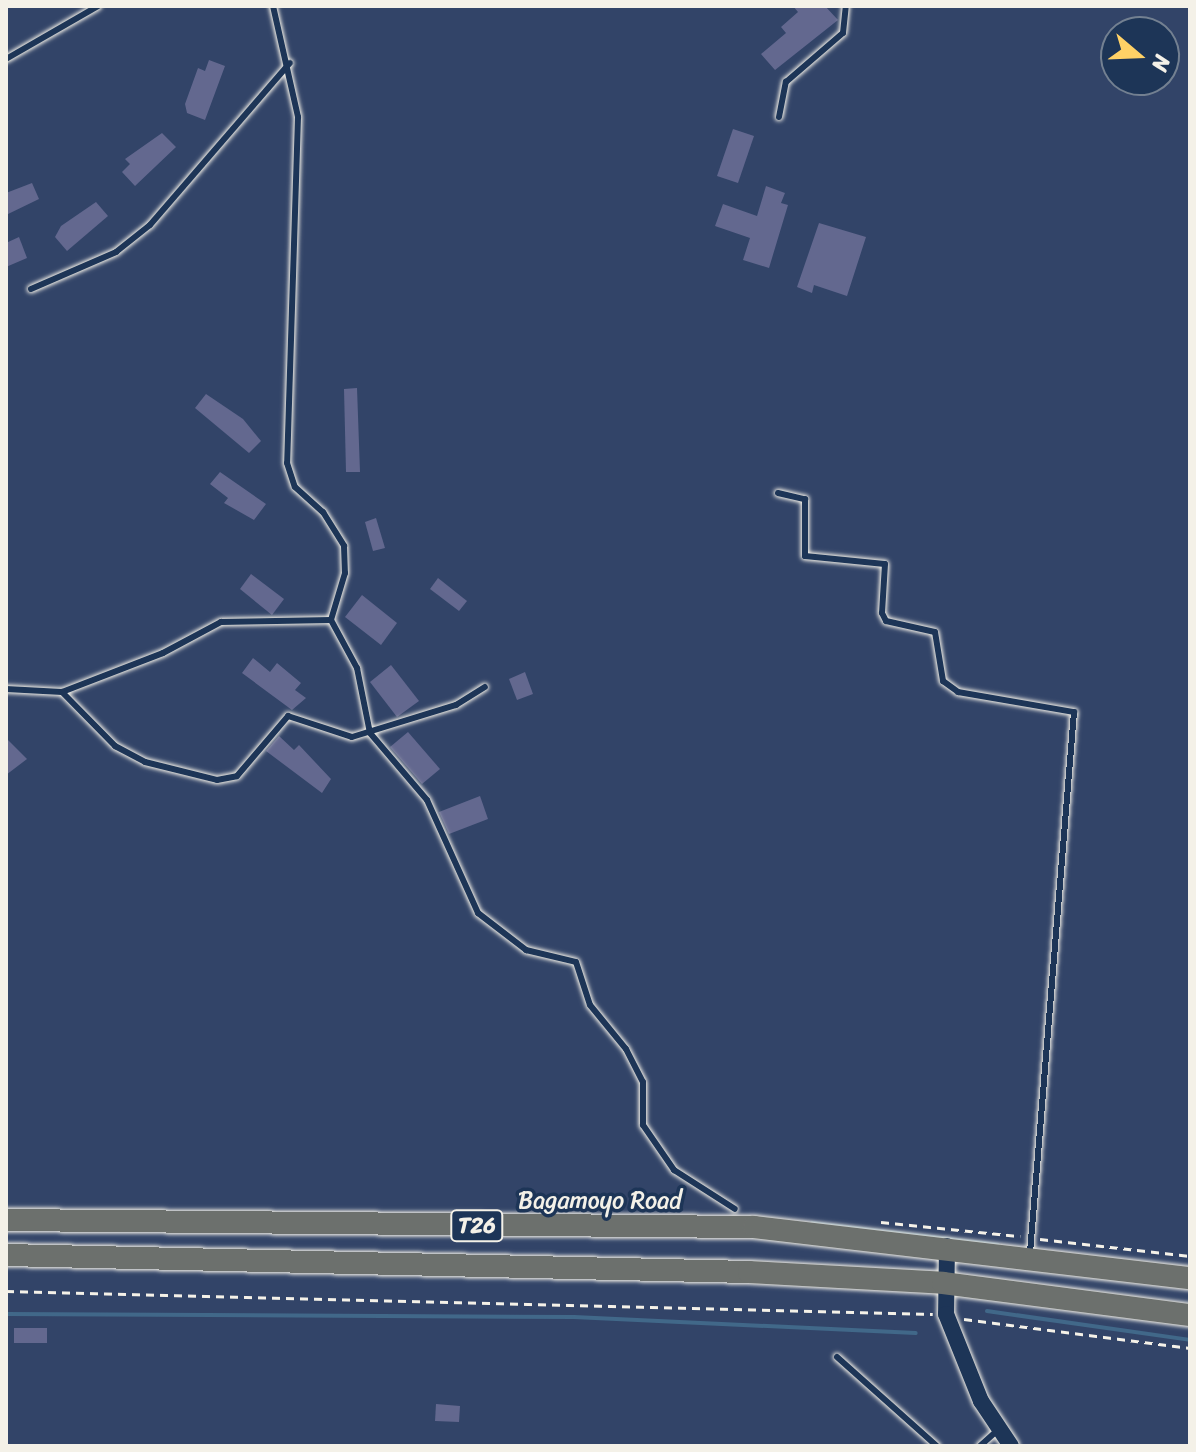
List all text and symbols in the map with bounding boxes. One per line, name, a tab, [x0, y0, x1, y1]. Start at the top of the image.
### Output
north arrow	[1100, 16, 1180, 96]
text: N	[1140, 50, 1182, 77]
street label: Bagamoyo Road	[518, 1187, 682, 1215]
road number: T26	[449, 1208, 505, 1244]

